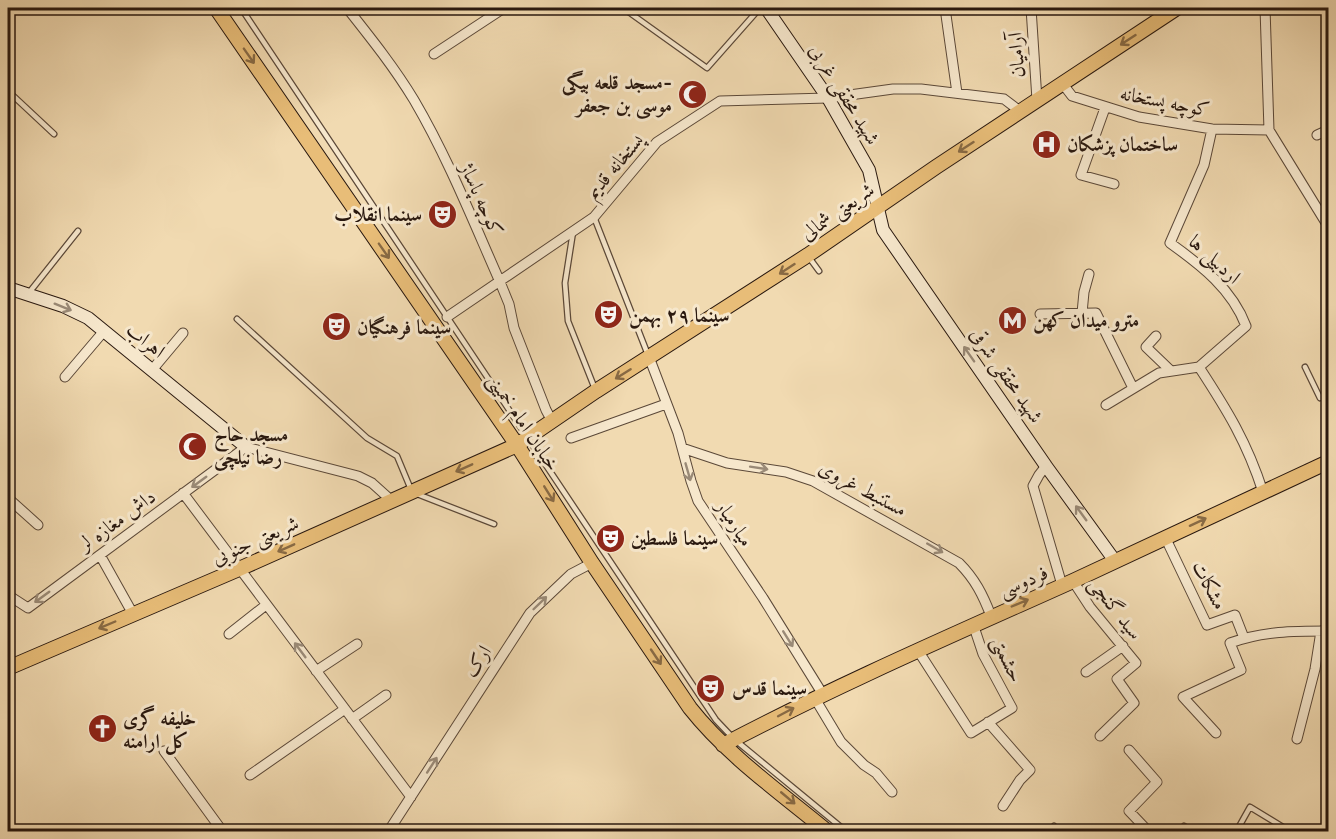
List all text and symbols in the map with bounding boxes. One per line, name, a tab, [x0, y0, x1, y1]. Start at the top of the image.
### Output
street label: آرامیان	[1002, 29, 1030, 78]
one-way arrow	[1120, 34, 1137, 46]
street label: شهید محققی غربی	[802, 39, 885, 150]
one-way arrow	[243, 47, 255, 63]
place label: مسجد قلعه بیگی- موسی بن جعفر	[562, 70, 672, 120]
mosque icon: مسجد قلعه بیگی- موسی بن جعفر	[677, 78, 709, 110]
street label: کوچه پستخانه	[1118, 81, 1212, 123]
street label: پستخانه قدیم	[580, 127, 654, 208]
hospital icon: ساختمان پزشکان	[1030, 128, 1062, 160]
place label: ساختمان پزشکان	[1067, 132, 1178, 158]
one-way arrow	[958, 142, 975, 154]
street label: کوچه پاساژ	[452, 157, 509, 240]
street label: شریعتی شمالی	[796, 177, 880, 247]
theatre icon: سینما انقلاب	[427, 198, 459, 230]
place label: سینما انقلاب	[334, 202, 422, 227]
street label: اردبیلی ها	[1182, 229, 1246, 291]
one-way arrow	[378, 242, 390, 258]
one-way arrow	[779, 263, 796, 275]
theatre icon: سینما ۲۹ بهمن	[592, 299, 624, 331]
one-way arrow	[53, 302, 72, 313]
place label: سینما ۲۹ بهمن	[629, 303, 730, 329]
metro station icon: مترو میدان کهن	[996, 304, 1028, 336]
place label: مترو میدان کهن	[1033, 308, 1139, 334]
theatre icon: سینما فرهنگیان	[320, 311, 352, 343]
place label: سینما فرهنگیان	[357, 315, 451, 340]
street label: اهراب	[121, 317, 170, 364]
street label: شهید محققی شرقی	[963, 323, 1049, 429]
one-way arrow	[963, 346, 975, 362]
one-way arrow	[615, 368, 632, 380]
street label: خیابان امام خمینی	[478, 369, 565, 479]
place label: مسجد حاج رضا نیلچی	[214, 422, 288, 471]
mosque icon: مسجد حاج رضا نیلچی	[177, 430, 209, 462]
street label: مستنبط غروی	[814, 455, 911, 523]
one-way arrow	[683, 462, 694, 481]
one-way arrow	[748, 462, 768, 473]
one-way arrow	[455, 464, 473, 475]
one-way arrow	[192, 476, 208, 488]
street label: داش مغازه لر	[72, 484, 160, 557]
one-way arrow	[543, 485, 555, 502]
street label: میارمیار	[710, 494, 759, 551]
one-way arrow	[1075, 506, 1087, 522]
street label: شریعتی جنوبی	[208, 510, 303, 573]
one-way arrow	[1188, 516, 1206, 527]
theatre icon: سینما فلسطین	[594, 522, 626, 554]
place label: سینما فلسطین	[631, 526, 718, 551]
one-way arrow	[277, 543, 296, 554]
one-way arrow	[926, 543, 943, 555]
street label: مشکات	[1187, 556, 1233, 614]
street label: فردوسی	[995, 560, 1052, 605]
street label: سید گنجی	[1083, 572, 1148, 645]
one-way arrow	[35, 591, 51, 604]
one-way arrow	[533, 596, 548, 611]
one-way arrow	[1011, 597, 1029, 608]
one-way arrow	[98, 620, 116, 631]
one-way arrow	[783, 630, 795, 647]
street label: حشمتی	[984, 632, 1029, 687]
street label: ارک	[458, 640, 496, 682]
one-way arrow	[294, 642, 306, 658]
one-way arrow	[650, 648, 662, 665]
theatre icon: سینما قدس	[695, 672, 727, 704]
place label: سینما قدس	[732, 676, 807, 700]
place label: خلیفه گری کل ارامنه	[123, 705, 196, 755]
one-way arrow	[777, 706, 795, 717]
church icon: خلیفه گری کل ارامنه	[86, 713, 118, 745]
one-way arrow	[426, 757, 438, 774]
one-way arrow	[780, 792, 796, 805]

